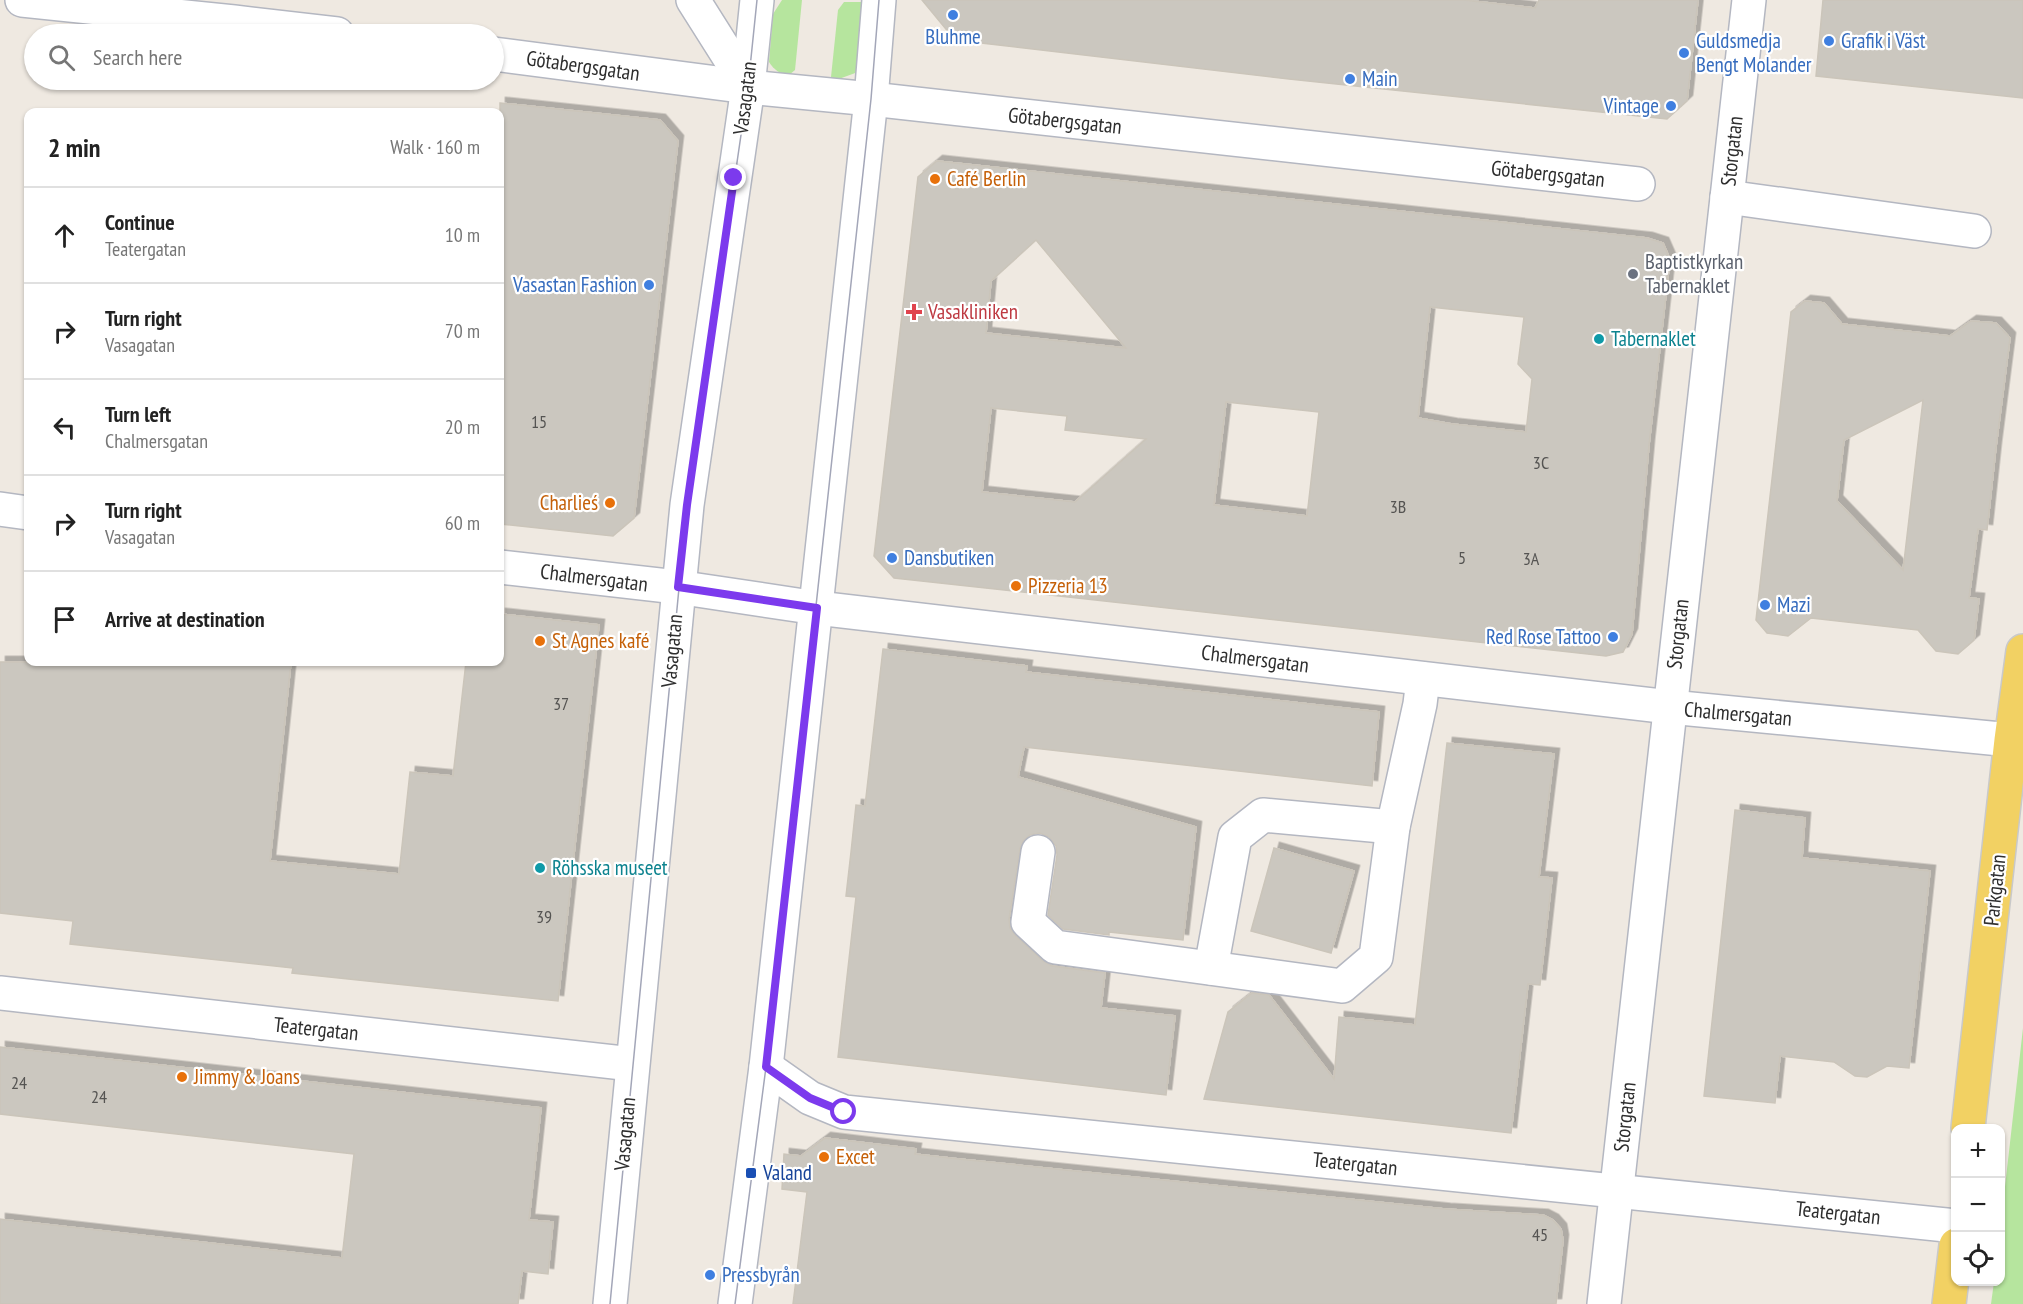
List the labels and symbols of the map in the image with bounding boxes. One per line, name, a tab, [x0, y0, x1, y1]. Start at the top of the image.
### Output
marker: Bluhme	[946, 8, 960, 22]
place label: Bluhme	[925, 23, 981, 50]
place label: Guldsmedja Bengt Molander	[1696, 27, 1812, 78]
place label: Grafik i Väst	[1841, 27, 1926, 54]
marker: Grafik i Väst	[1822, 34, 1836, 48]
street label: Götabergsgatan	[525, 44, 641, 87]
marker: Guldsmedja Bengt Molander	[1677, 46, 1691, 60]
street label: Vasagatan	[726, 60, 762, 137]
place label: Main	[1362, 65, 1398, 92]
marker: Main	[1343, 72, 1357, 86]
place label: Vintage	[1603, 92, 1659, 119]
marker: Vintage	[1664, 99, 1678, 113]
street label: Götabergsgatan	[1007, 101, 1123, 140]
street label: Storgatan	[1714, 115, 1749, 187]
street label: Götabergsgatan	[1490, 154, 1606, 193]
route end	[720, 164, 746, 190]
place label: Café Berlin	[947, 165, 1026, 192]
marker: Café Berlin	[928, 172, 942, 186]
place label: Baptistkyrkan Tabernaklet	[1645, 248, 1743, 299]
marker: Baptistkyrkan Tabernaklet	[1626, 267, 1640, 281]
place label: Vasastan Fashion	[512, 271, 637, 298]
marker: Vasastan Fashion	[642, 278, 656, 292]
place label: Vasakliniken	[927, 298, 1018, 325]
marker: Vasakliniken	[905, 303, 923, 321]
place label: Tabernaklet	[1611, 325, 1696, 352]
marker: Tabernaklet	[1592, 332, 1606, 346]
house number: 15	[531, 410, 547, 433]
house number: 3C	[1533, 451, 1549, 474]
place label: Charlieś	[540, 489, 598, 516]
house number: 3B	[1390, 495, 1406, 518]
marker: Charlieś	[603, 496, 617, 510]
place label: Dansbutiken	[904, 544, 994, 571]
house number: 5	[1458, 546, 1466, 569]
house number: 3A	[1523, 547, 1540, 570]
marker: Dansbutiken	[885, 551, 899, 565]
street label: Chalmersgatan	[539, 558, 649, 597]
place label: Pizzeria 13	[1028, 572, 1108, 599]
marker: Pizzeria 13	[1009, 579, 1023, 593]
place label: Mazi	[1777, 591, 1811, 618]
street label: Storgatan	[1660, 598, 1695, 670]
marker: Mazi	[1758, 598, 1772, 612]
street label: Vasagatan	[655, 613, 688, 690]
place label: Red Rose Tattoo	[1486, 623, 1601, 650]
place label: St Agnes kafé	[552, 627, 649, 654]
marker: Red Rose Tattoo	[1606, 630, 1620, 644]
marker: St Agnes kafé	[533, 634, 547, 648]
street label: Chalmersgatan	[1200, 639, 1310, 678]
house number: 37	[553, 692, 569, 715]
street label: Chalmersgatan	[1683, 695, 1793, 732]
street label: Parkgatan	[1977, 853, 2012, 927]
place label: Röhsska museet	[552, 854, 668, 881]
marker: Röhsska museet	[533, 861, 547, 875]
house number: 39	[536, 905, 552, 928]
street label: Teatergatan	[272, 1011, 360, 1046]
place label: Jimmy & Joans	[193, 1063, 300, 1090]
marker: Jimmy & Joans	[175, 1070, 189, 1084]
house number: 24	[11, 1071, 27, 1094]
street label: Storgatan	[1607, 1081, 1642, 1153]
house number: 24	[91, 1085, 107, 1108]
street label: Vasagatan	[608, 1096, 641, 1173]
route start	[830, 1098, 856, 1124]
place label: Excet	[836, 1143, 875, 1170]
street label: Teatergatan	[1311, 1146, 1399, 1181]
marker: Excet	[817, 1150, 831, 1164]
place label: Valand	[762, 1159, 812, 1186]
marker: Valand	[744, 1166, 758, 1180]
street label: Teatergatan	[1794, 1195, 1882, 1230]
house number: 45	[1532, 1223, 1548, 1246]
place label: Pressbyrån	[722, 1261, 800, 1288]
marker: Pressbyrån	[703, 1268, 717, 1282]

